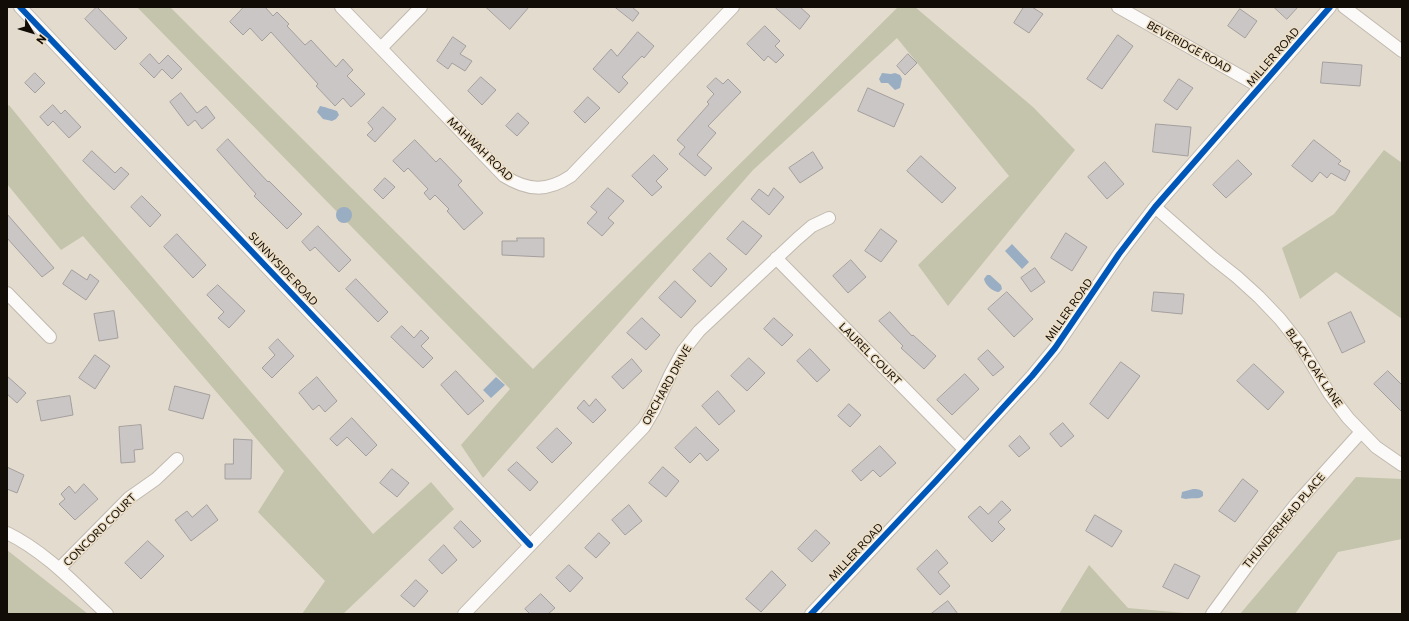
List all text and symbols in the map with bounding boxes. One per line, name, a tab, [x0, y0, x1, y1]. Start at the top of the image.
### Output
north arrow	[12, 12, 52, 52]
street label: BEVERIDGE ROAD	[1144, 18, 1234, 76]
street label: MILLER ROAD	[1244, 25, 1302, 89]
text: N	[34, 32, 50, 47]
street label: MAHWAH ROAD	[444, 114, 516, 184]
street label: SUNNYSIDE ROAD	[246, 229, 320, 309]
street label: MILLER ROAD	[1042, 276, 1096, 344]
street label: LAUREL COURT	[836, 320, 904, 388]
street label: BLACK OAK LANE	[1283, 326, 1345, 410]
street label: ORCHARD DRIVE	[639, 343, 695, 427]
street label: THUNDERHEAD PLACE	[1240, 471, 1328, 571]
street label: CONCORD COURT	[61, 491, 139, 569]
street label: MILLER ROAD	[826, 521, 886, 583]

